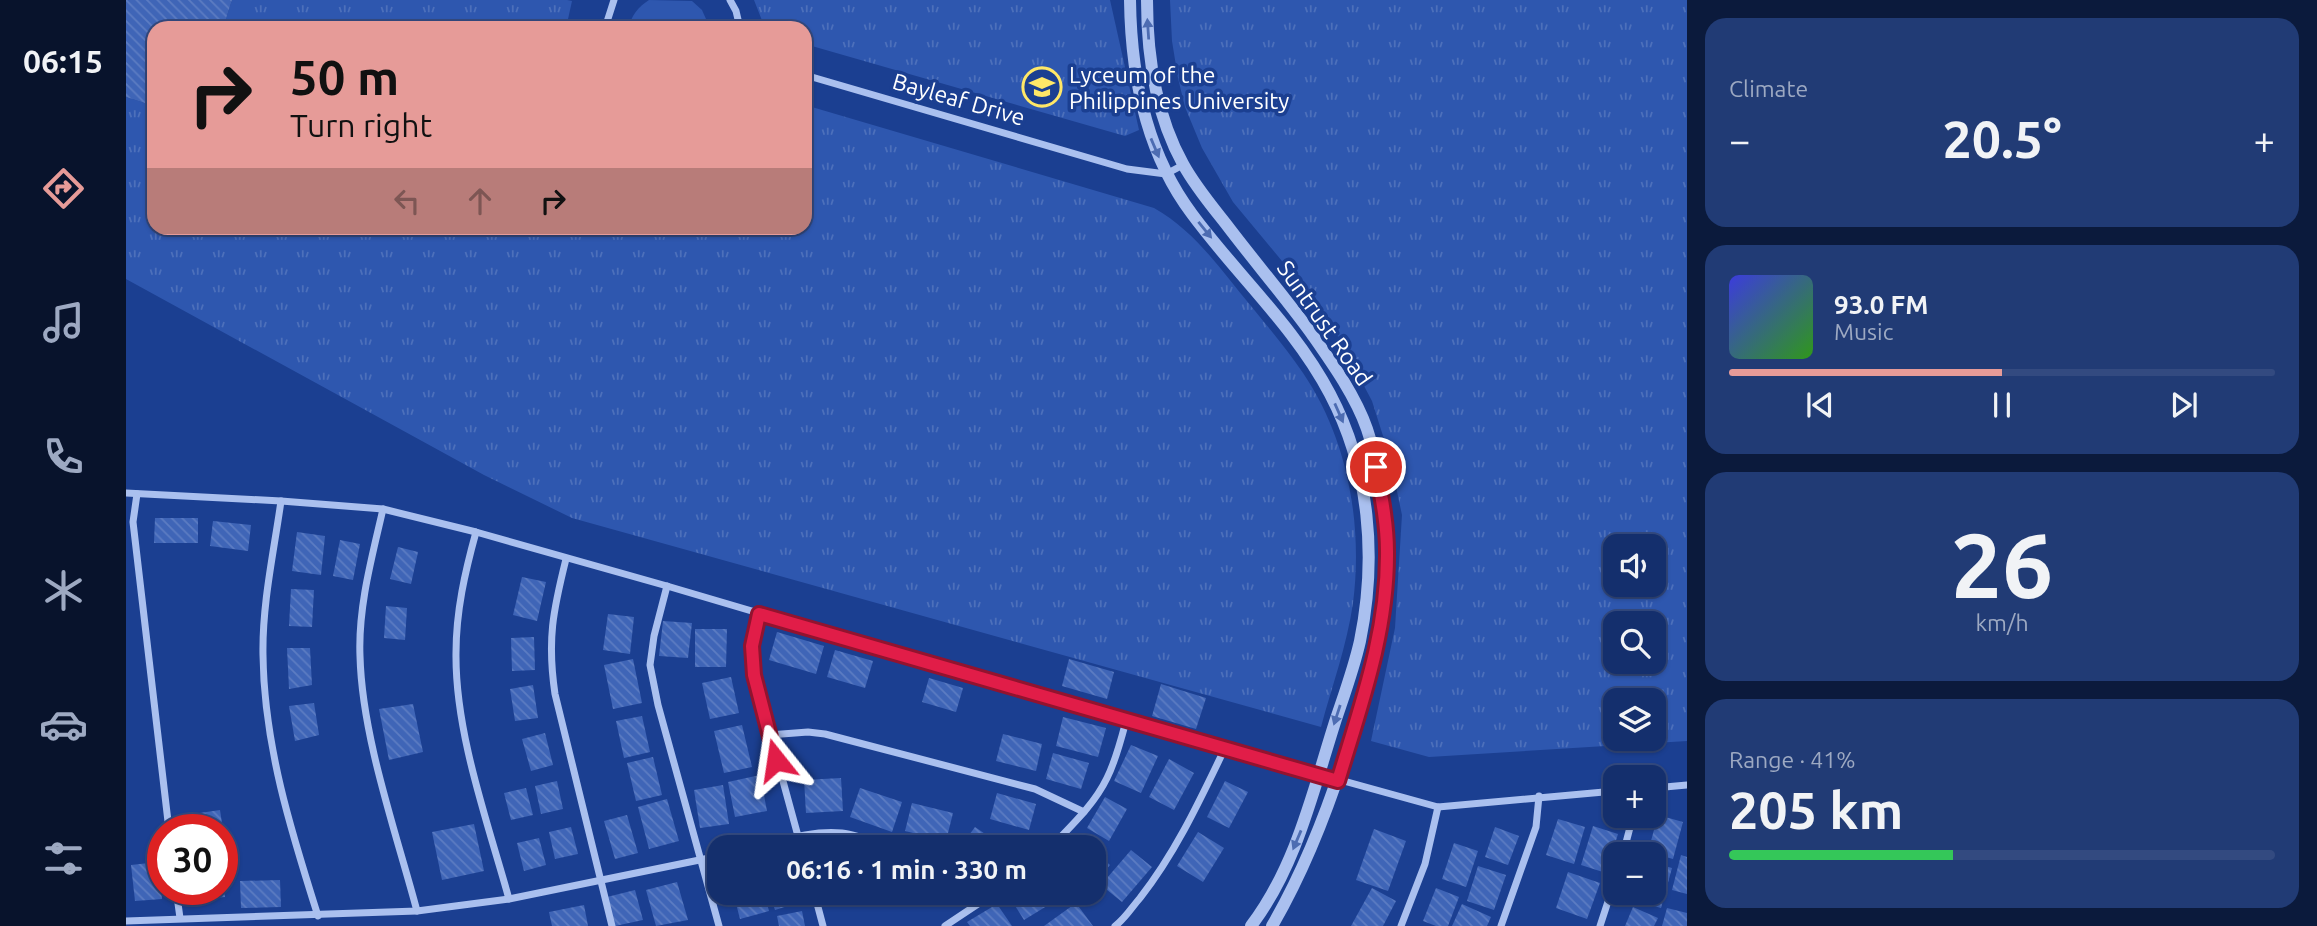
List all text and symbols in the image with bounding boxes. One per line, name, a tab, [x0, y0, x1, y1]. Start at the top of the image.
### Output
one-way arrow	[1142, 17, 1153, 39]
text: 06:15	[23, 43, 103, 79]
icon: right	[175, 49, 266, 140]
text: 50 m	[290, 49, 399, 104]
place label: Lyceum of the Philippines University	[1069, 62, 1289, 113]
school or university icon: Lyceum of the Philippines University	[1021, 66, 1063, 108]
street label: Bayleaf Drive	[890, 68, 1028, 130]
text: Climate	[1729, 76, 1808, 101]
text: Turn right	[290, 107, 432, 143]
text: 20.5°	[1942, 110, 2062, 168]
text: −	[1729, 119, 1750, 161]
text: +	[2254, 119, 2275, 161]
one-way arrow	[1150, 137, 1161, 158]
icon: directions	[39, 164, 88, 213]
icon: left	[388, 182, 426, 220]
icon: ahead	[461, 182, 499, 220]
icon: right	[534, 182, 572, 220]
one-way arrow	[1197, 222, 1212, 239]
street label: Suntrust Road	[1273, 256, 1377, 390]
text: 93.0 FM	[1834, 290, 1928, 319]
icon: music	[39, 298, 88, 347]
text: Music	[1834, 319, 1893, 344]
icon: previous	[1801, 386, 1839, 424]
icon: pause	[1983, 386, 2021, 424]
icon: next	[2165, 386, 2203, 424]
one-way arrow	[1333, 403, 1345, 423]
icon: phone	[39, 432, 88, 481]
pin	[1346, 437, 1406, 497]
icon: arrive	[1357, 448, 1395, 486]
text: 26	[1951, 513, 2053, 615]
map controls	[1603, 534, 1666, 905]
button: sound	[1603, 534, 1666, 597]
icon: climate	[39, 566, 88, 615]
text: km/h	[1975, 610, 2029, 635]
button: search	[1603, 611, 1666, 674]
button: layers	[1603, 688, 1666, 751]
icon: car	[39, 700, 88, 749]
one-way arrow	[1332, 705, 1342, 726]
position arrow	[739, 723, 813, 797]
text: Range · 41%	[1729, 747, 1856, 772]
button: +	[1603, 765, 1666, 828]
text: 205 km	[1729, 781, 1903, 839]
speed limit sign: 30	[147, 814, 238, 905]
one-way arrow	[1291, 829, 1302, 850]
icon: filters	[39, 834, 88, 883]
button: −	[1603, 842, 1666, 905]
text: 06:16 · 1 min · 330 m	[786, 855, 1027, 884]

